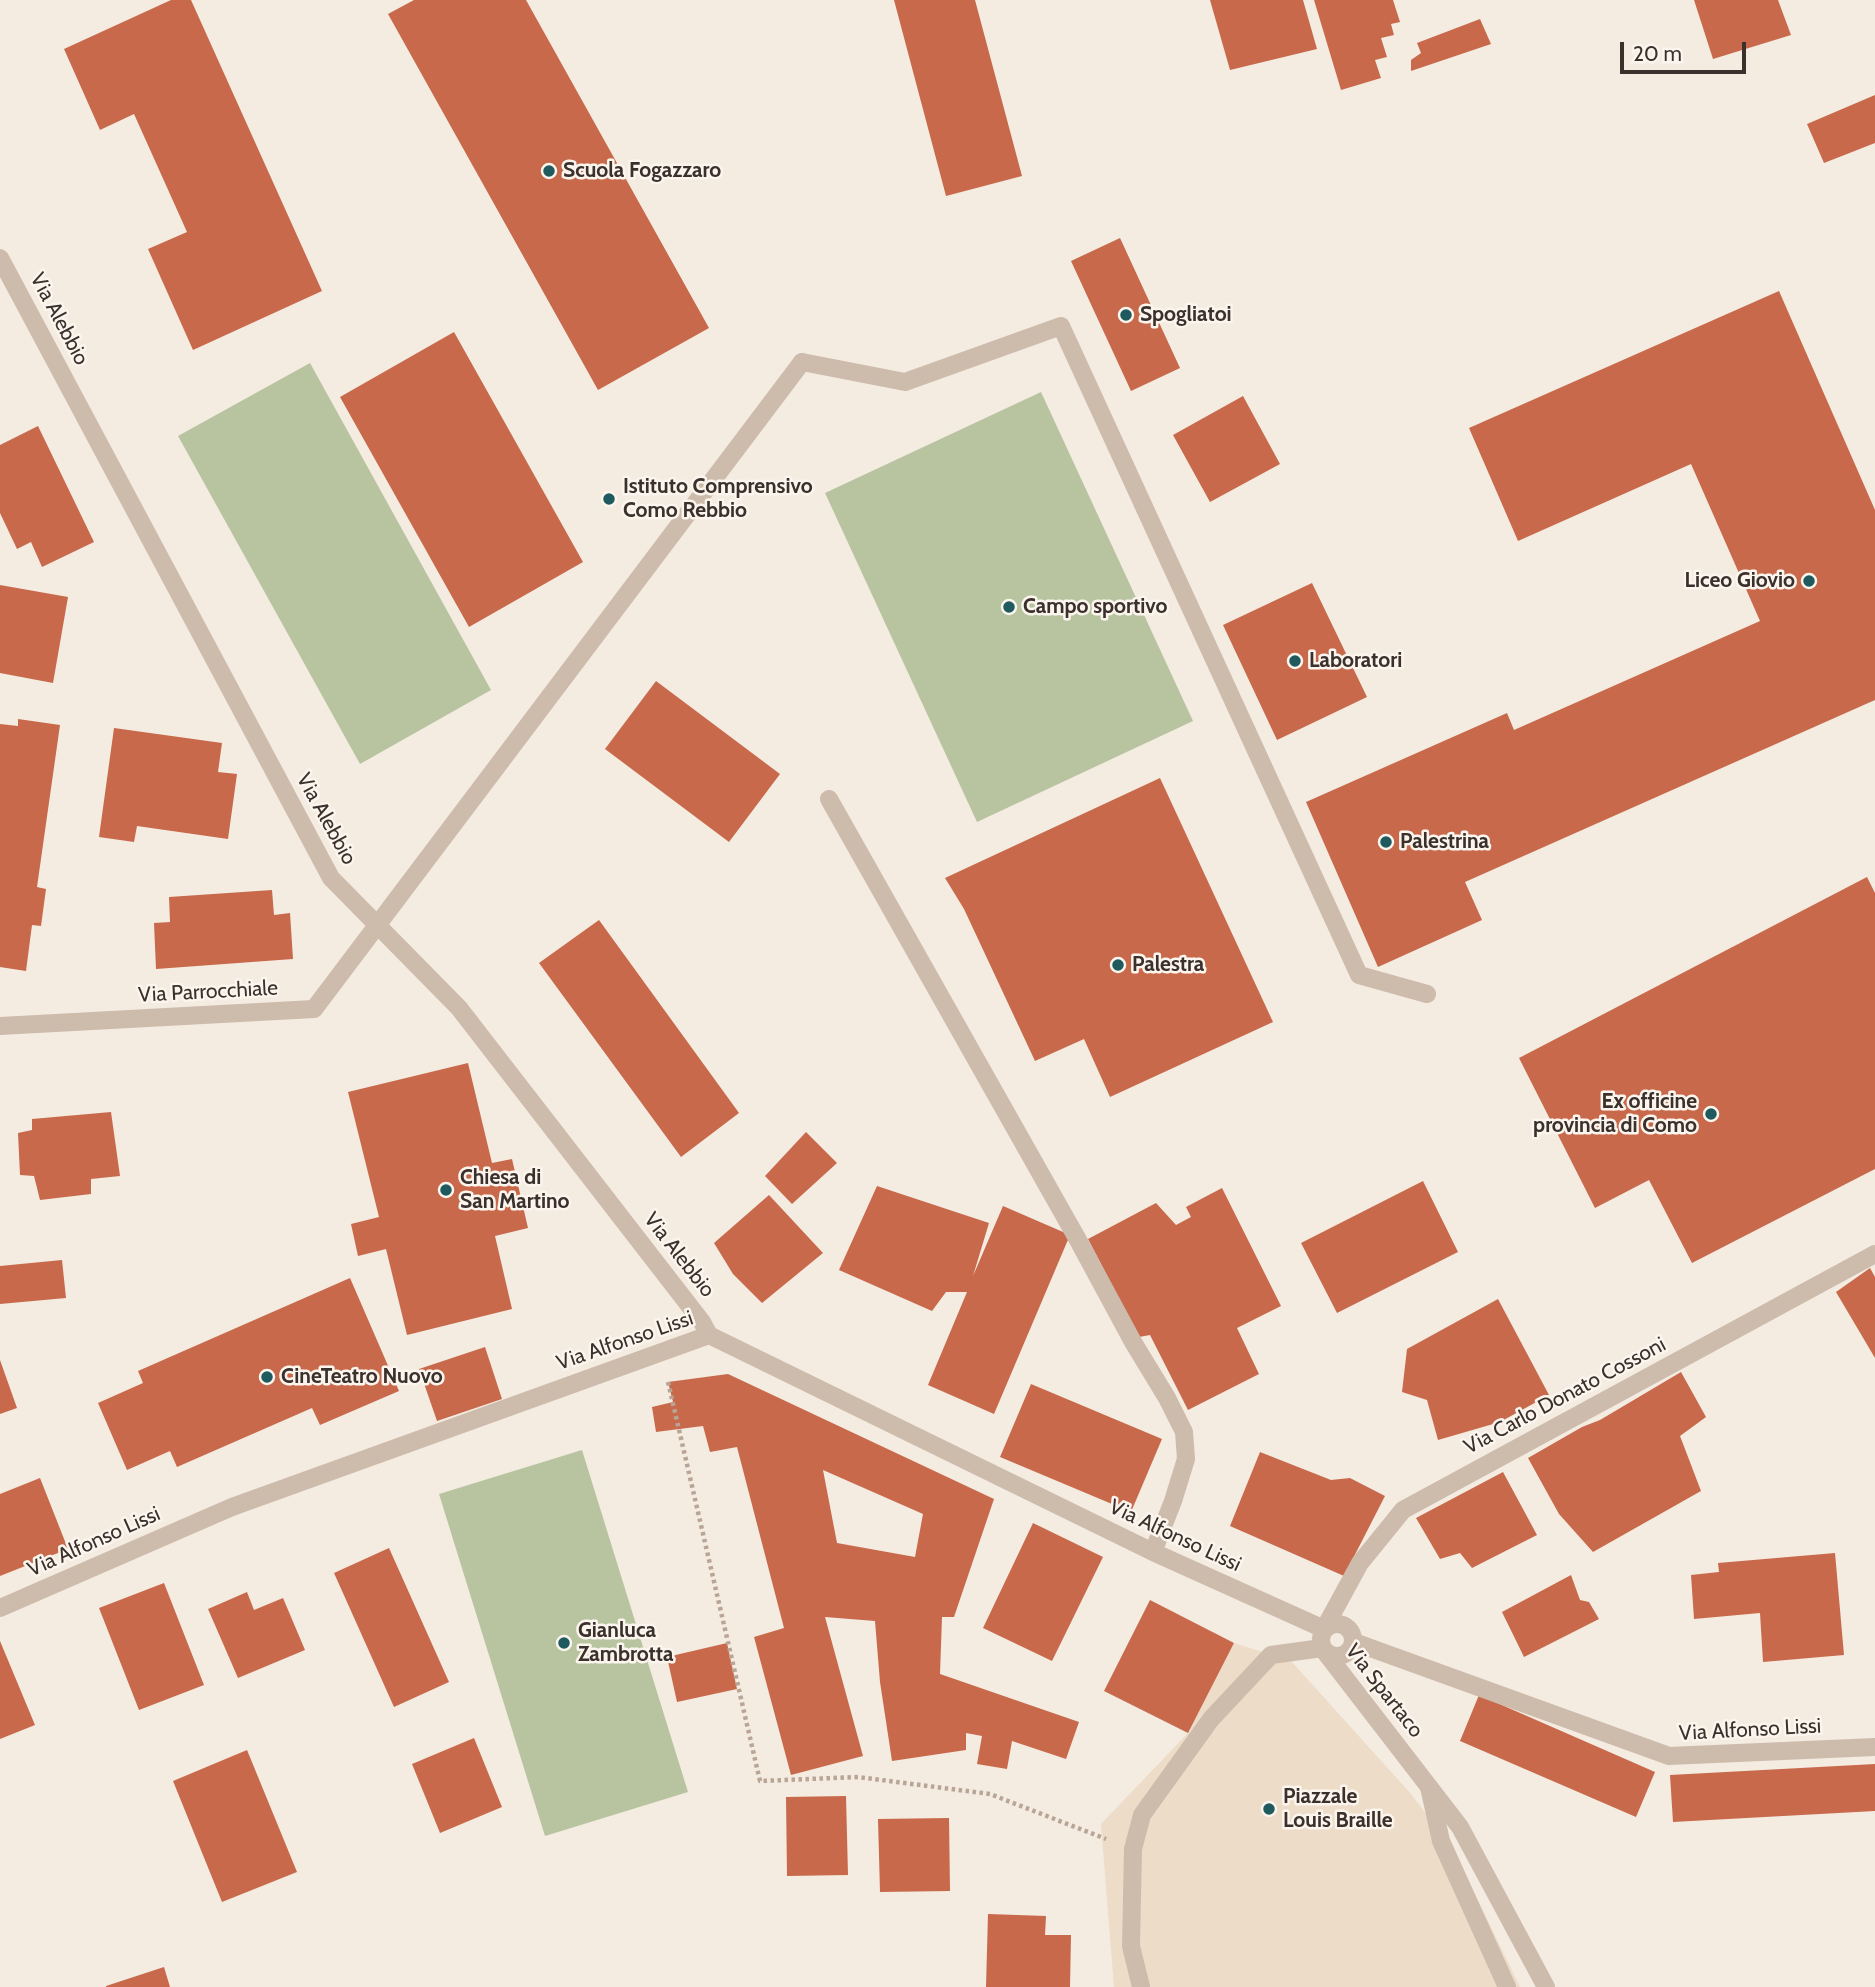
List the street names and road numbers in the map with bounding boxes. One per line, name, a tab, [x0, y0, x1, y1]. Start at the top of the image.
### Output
street label: Via Alebbio	[24, 269, 94, 369]
street label: Via Alebbio	[291, 769, 361, 869]
street label: Via Parrocchiale	[138, 976, 278, 1008]
street label: Via Alebbio	[638, 1208, 720, 1302]
street label: Via Alfonso Lissi	[554, 1306, 696, 1376]
street label: Via Carlo Donato Cossoni	[1460, 1332, 1670, 1460]
street label: Via Alfonso Lissi	[1105, 1494, 1245, 1578]
street label: Via Alfonso Lissi	[24, 1501, 164, 1583]
street label: Via Spartaco	[1340, 1639, 1428, 1743]
street label: Via Alfonso Lissi	[1678, 1714, 1822, 1746]

